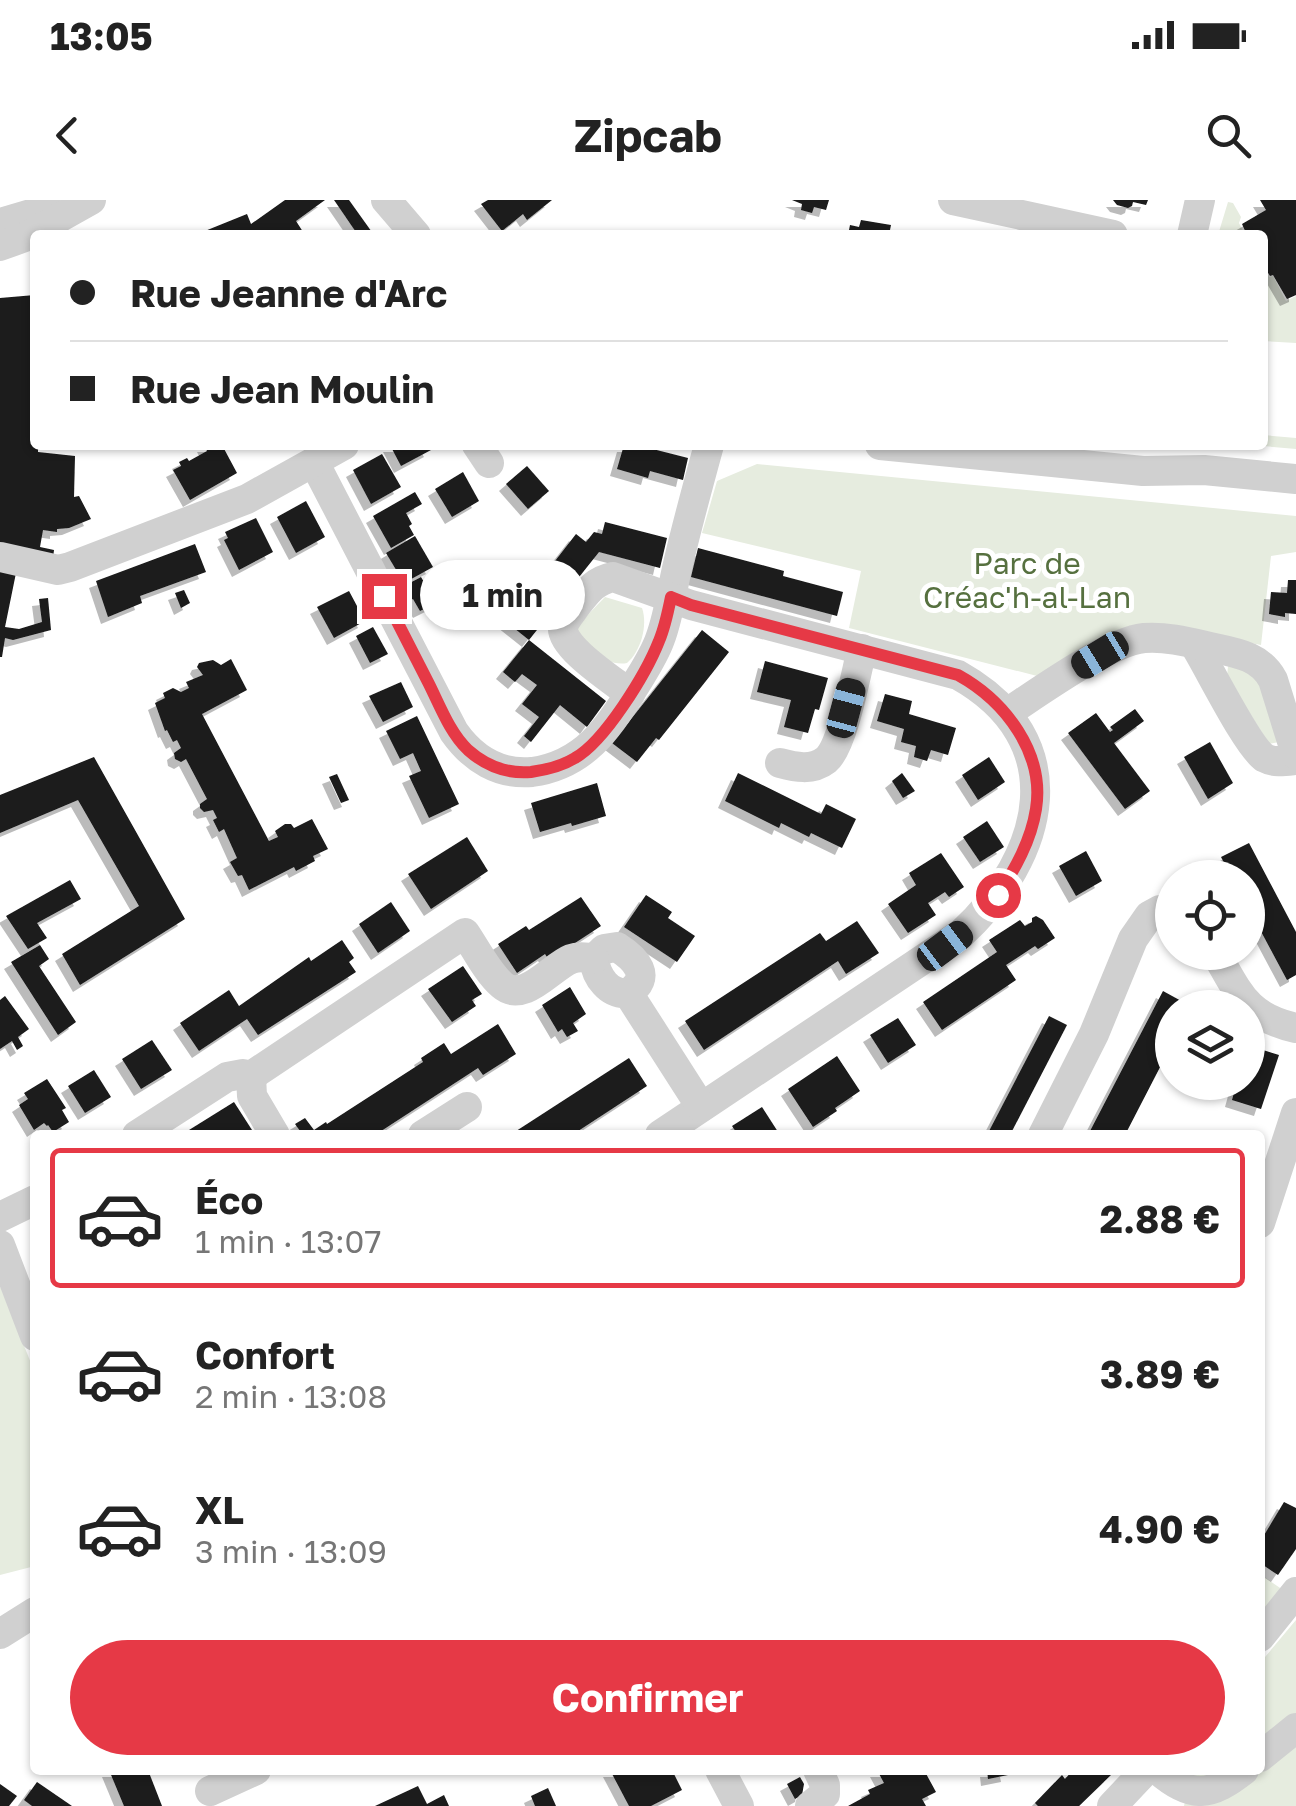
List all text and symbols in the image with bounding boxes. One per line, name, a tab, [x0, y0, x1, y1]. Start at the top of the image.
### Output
text: 13:05	[50, 13, 153, 58]
icon: back	[40, 108, 95, 163]
text: Zipcab	[574, 108, 722, 162]
icon: search	[1201, 108, 1256, 163]
text: Rue Jeanne d'Arc	[130, 270, 447, 315]
text: Rue Jean Moulin	[130, 366, 434, 411]
park label: Parc de Créac'h-al-Lan	[923, 545, 1131, 615]
callout: 1 min	[419, 561, 584, 631]
route end	[362, 574, 407, 619]
text: 1 min	[462, 576, 543, 614]
car	[1067, 627, 1133, 683]
car	[824, 675, 868, 741]
map controls	[1155, 860, 1265, 1100]
button: locate	[1155, 860, 1265, 970]
route start	[976, 873, 1021, 918]
car	[912, 916, 978, 976]
button: layers	[1155, 990, 1265, 1100]
icon: car	[75, 1173, 165, 1263]
text: Éco	[195, 1177, 263, 1222]
text: 2.88 €	[1100, 1196, 1220, 1241]
text: 1 min · 13:07	[195, 1222, 381, 1260]
icon: car	[75, 1328, 165, 1418]
text: Confort	[195, 1332, 335, 1377]
text: 3.89 €	[1100, 1351, 1220, 1396]
text: 2 min · 13:08	[195, 1377, 387, 1415]
icon: car	[75, 1483, 165, 1573]
text: XL	[195, 1487, 244, 1532]
text: 4.90 €	[1099, 1506, 1220, 1551]
text: 3 min · 13:09	[195, 1532, 387, 1570]
button: Confirmer	[70, 1640, 1225, 1755]

